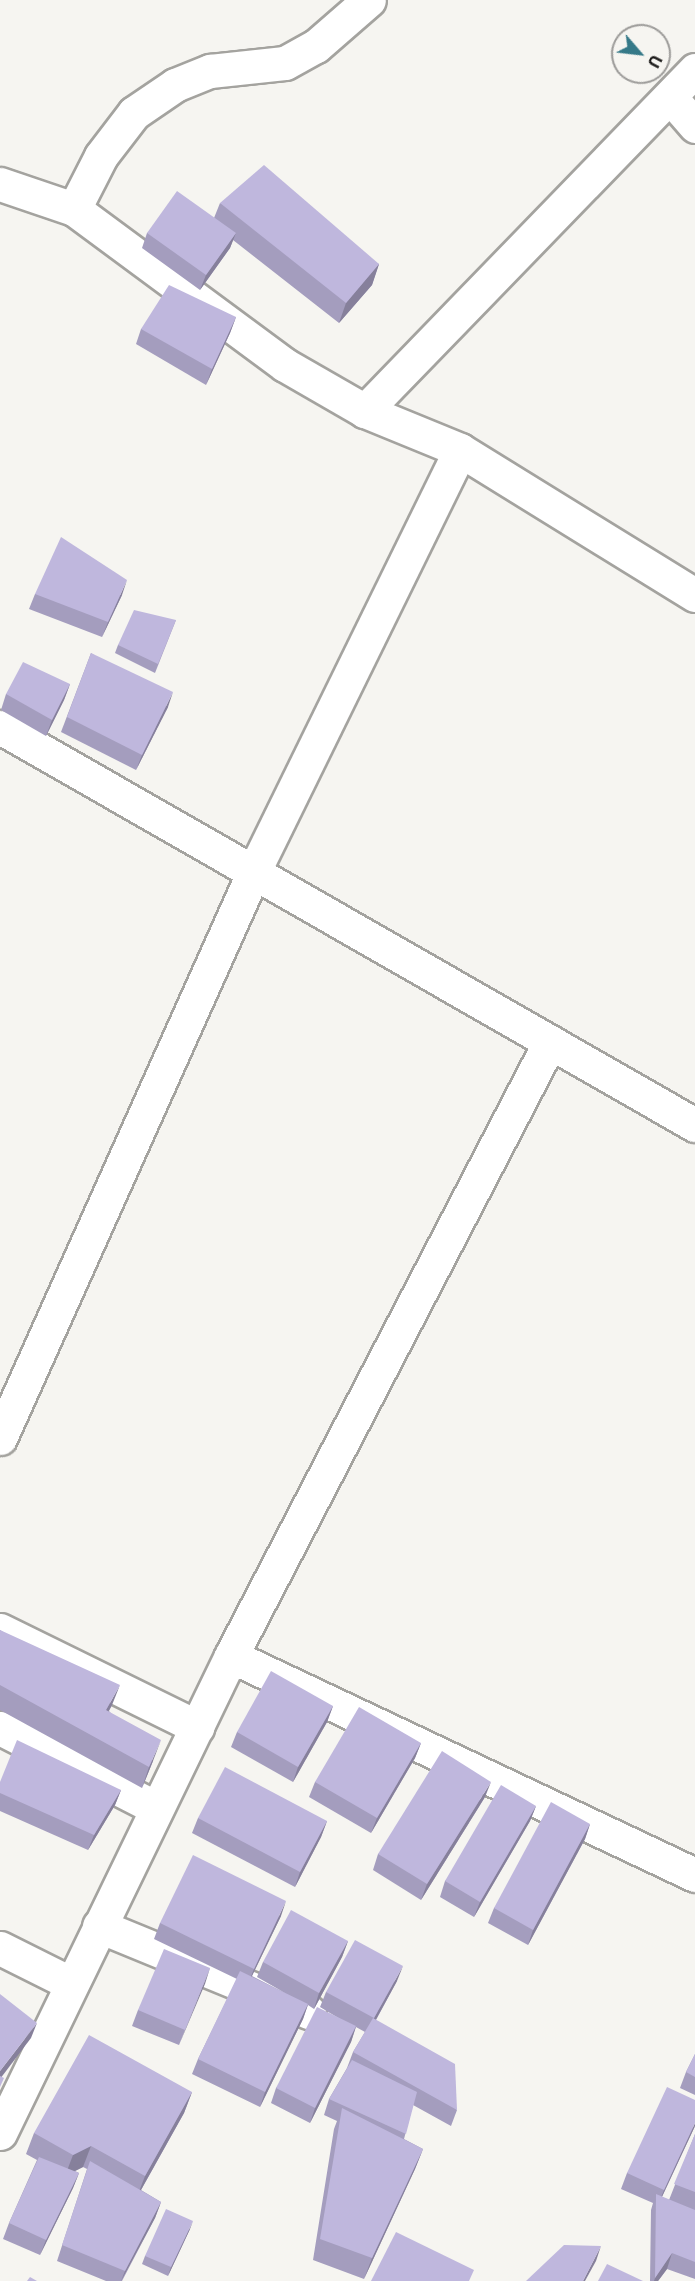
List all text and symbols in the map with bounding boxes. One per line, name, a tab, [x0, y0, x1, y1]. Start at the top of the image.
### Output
north arrow	[611, 24, 671, 84]
text: U	[643, 51, 668, 72]

